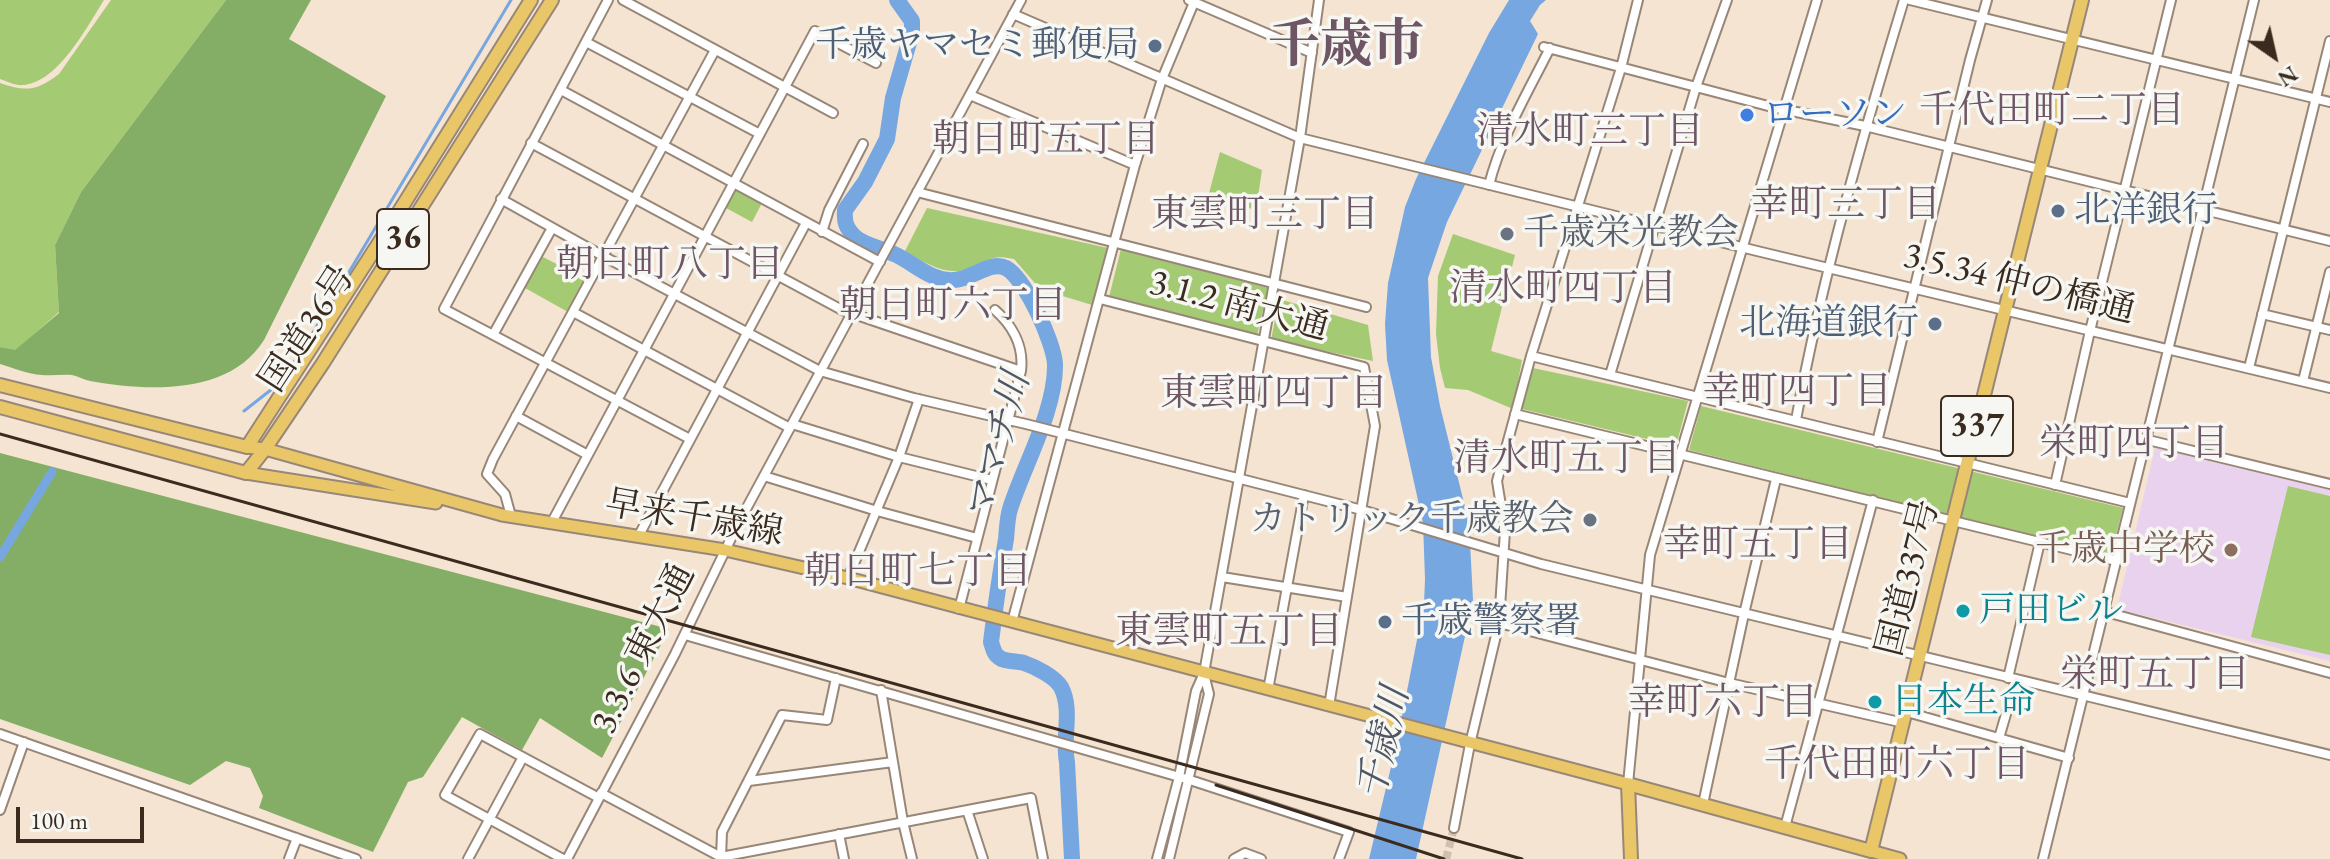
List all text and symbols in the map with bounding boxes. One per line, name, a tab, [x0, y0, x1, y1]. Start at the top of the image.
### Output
district label: 千歳市	[1268, 16, 1424, 78]
north arrow	[2234, 16, 2314, 96]
place label: 千歳ヤマセミ郵便局	[815, 24, 1139, 68]
marker: 千歳ヤマセミ郵便局	[1146, 37, 1164, 55]
text: N	[2272, 59, 2303, 93]
district label: 千代田町二丁目	[1919, 89, 2185, 135]
place label: ローソン	[1763, 93, 1907, 137]
marker: ローソン	[1738, 106, 1756, 124]
district label: 清水町三丁目	[1476, 110, 1704, 156]
district label: 朝日町五丁目	[932, 118, 1160, 164]
district label: 幸町三丁目	[1751, 183, 1941, 229]
place label: 北洋銀行	[2074, 189, 2218, 233]
district label: 東雲町三丁目	[1151, 193, 1379, 239]
marker: 北洋銀行	[2049, 202, 2067, 220]
road number: 36	[377, 209, 429, 269]
place label: 千歳栄光教会	[1523, 212, 1739, 256]
marker: 千歳栄光教会	[1498, 225, 1516, 243]
street label: 3.5.34 仲の橋通	[1899, 234, 2139, 334]
district label: 朝日町八丁目	[556, 243, 784, 289]
street label: 国道36号	[251, 257, 365, 401]
street label: 3.1.2 南大通	[1145, 261, 1333, 351]
district label: 清水町四丁目	[1449, 267, 1677, 313]
district label: 朝日町六丁目	[839, 284, 1067, 330]
place label: 北海道銀行	[1739, 302, 1919, 346]
marker: 北海道銀行	[1926, 315, 1944, 333]
water label: ママチ川	[957, 368, 1041, 526]
district label: 幸町四丁目	[1702, 370, 1892, 416]
district label: 東雲町四丁目	[1160, 372, 1388, 418]
road number: 337	[1941, 396, 2013, 456]
district label: 栄町四丁目	[2039, 422, 2229, 468]
district label: 清水町五丁目	[1453, 437, 1681, 483]
street label: 早来千歳線	[602, 482, 786, 556]
street label: 国道337号	[1869, 495, 1949, 661]
place label: カトリック千歳教会	[1250, 498, 1574, 542]
marker: カトリック千歳教会	[1581, 511, 1599, 529]
district label: 幸町五丁目	[1663, 523, 1853, 569]
place label: 千歳中学校	[2035, 528, 2215, 572]
marker: 千歳中学校	[2222, 541, 2240, 559]
district label: 朝日町七丁目	[804, 550, 1032, 596]
street label: 3.3.6 東大通	[583, 557, 705, 741]
place label: 戸田ビル	[1979, 589, 2123, 633]
place label: 千歳警察署	[1401, 600, 1581, 644]
marker: 戸田ビル	[1954, 602, 1972, 620]
district label: 東雲町五丁目	[1115, 610, 1343, 656]
marker: 千歳警察署	[1376, 613, 1394, 631]
district label: 栄町五丁目	[2060, 653, 2250, 699]
place label: 日本生命	[1891, 680, 2035, 724]
district label: 幸町六丁目	[1628, 681, 1818, 727]
water label: 千歳川	[1350, 683, 1420, 805]
marker: 日本生命	[1866, 693, 1884, 711]
district label: 千代田町六丁目	[1764, 743, 2030, 789]
scale bar	[20, 791, 148, 841]
text: 100 m	[30, 805, 88, 836]

